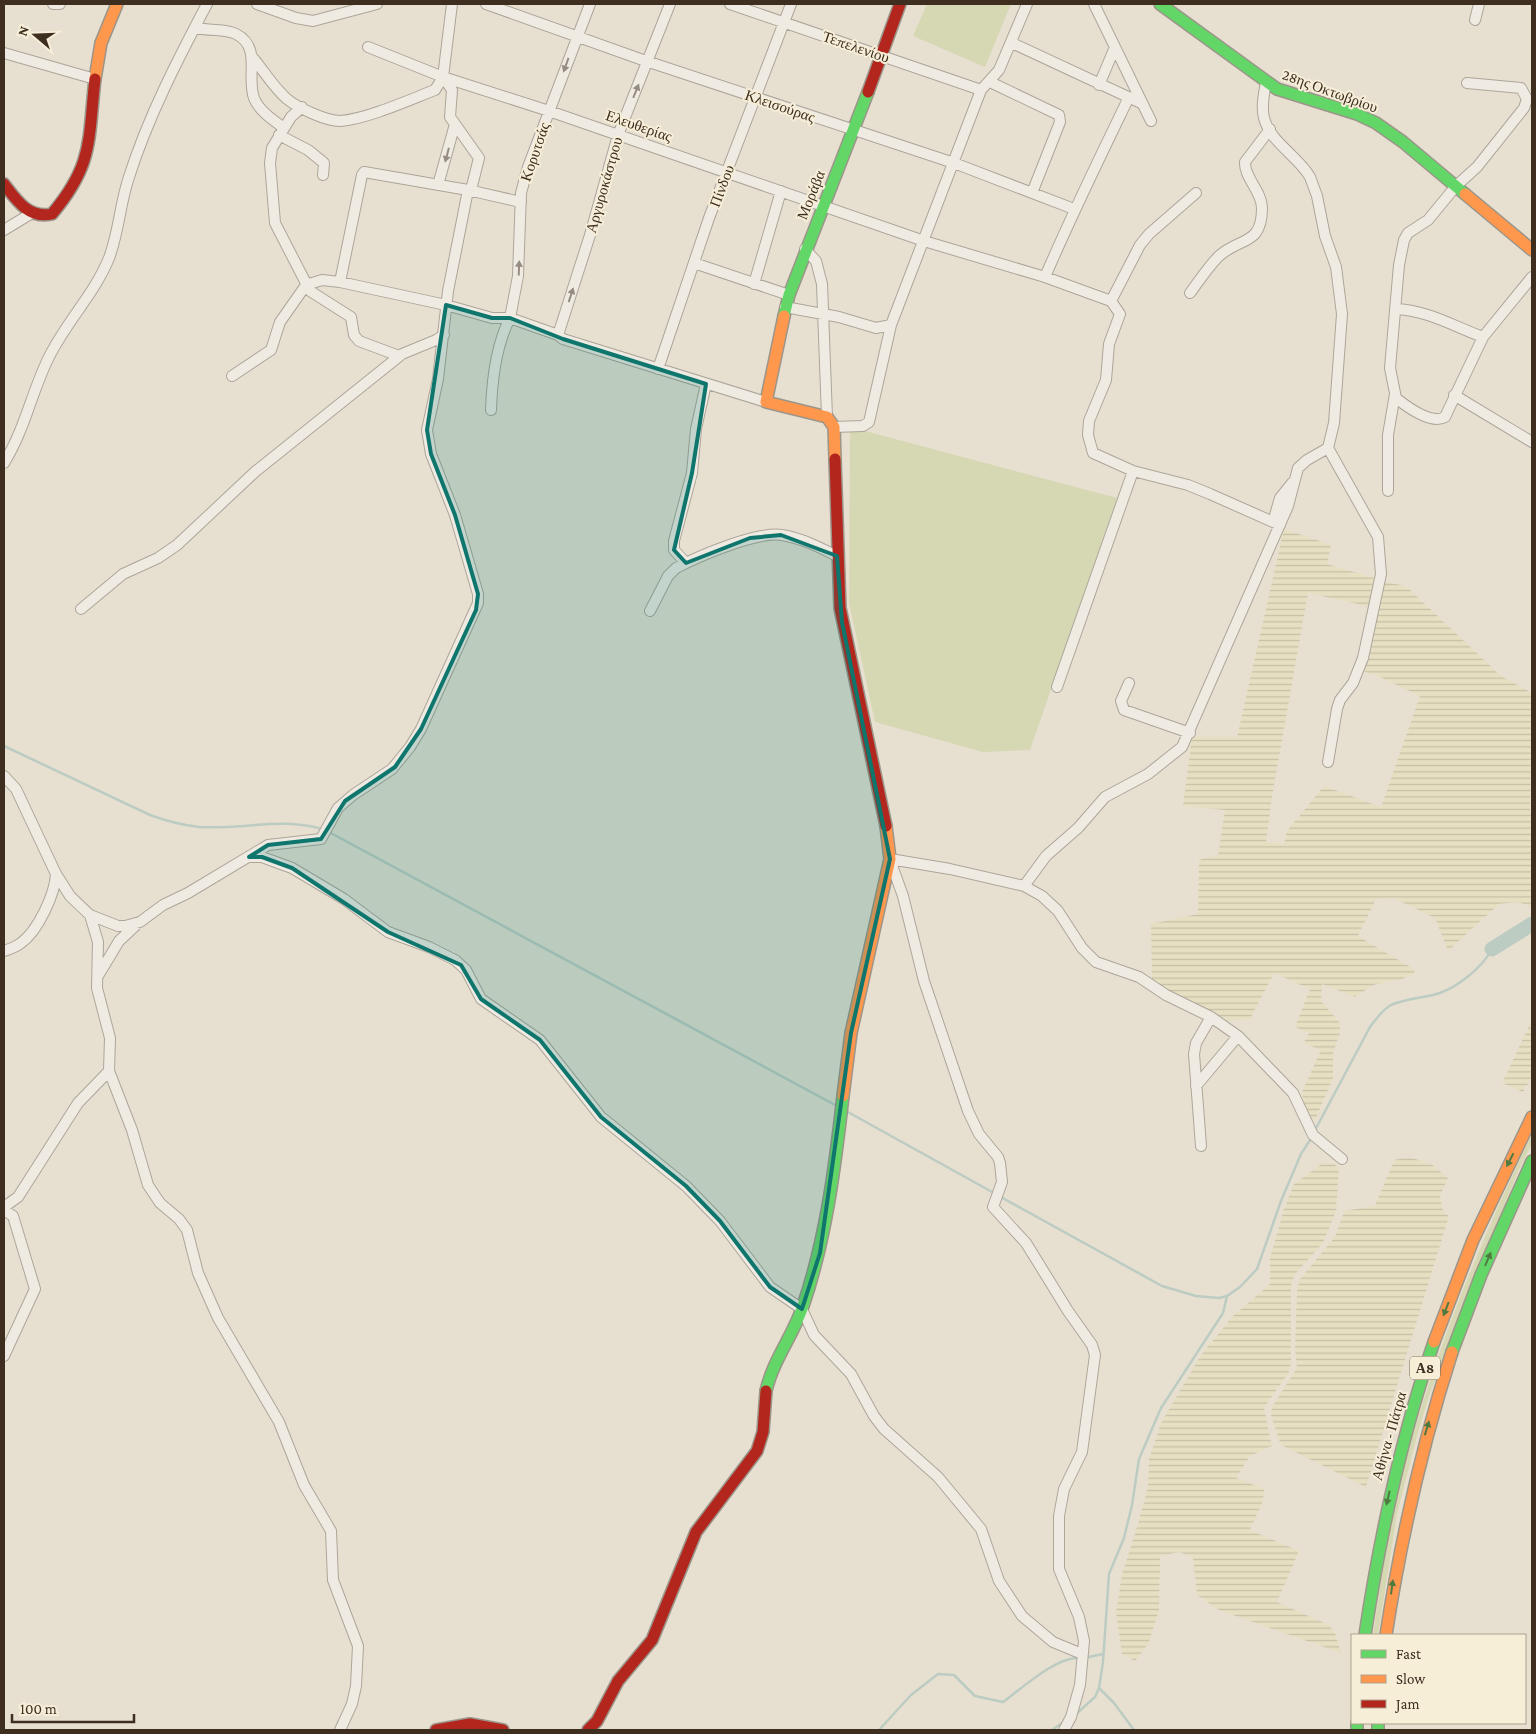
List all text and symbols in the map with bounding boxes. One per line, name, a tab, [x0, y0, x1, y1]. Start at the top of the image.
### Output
north arrow	[10, 10, 60, 60]
text: N	[14, 23, 32, 38]
street label: Τεπελενίου	[821, 28, 891, 66]
one-way arrow	[562, 58, 569, 73]
street label: 28ης Οκτωβρίου	[1280, 66, 1380, 116]
one-way arrow	[633, 83, 641, 98]
street label: Κλεισούρας	[743, 87, 817, 125]
street label: Ελευθερίας	[604, 107, 674, 145]
street label: Κορυτσάς	[517, 120, 553, 184]
street label: Αργυροκάστρου	[583, 135, 625, 235]
one-way arrow	[442, 147, 450, 162]
street label: Πίνδου	[707, 163, 737, 209]
street label: Μοράβα	[794, 168, 828, 222]
one-way arrow	[515, 259, 523, 275]
one-way arrow	[567, 287, 575, 302]
one-way arrow	[1506, 1153, 1514, 1167]
one-way arrow	[1484, 1252, 1492, 1266]
one-way arrow	[1442, 1302, 1450, 1317]
road number: Α8	[1410, 1356, 1440, 1380]
street label: Αθήνα - Πάτρα	[1369, 1390, 1409, 1482]
one-way arrow	[1424, 1421, 1432, 1436]
one-way arrow	[1384, 1490, 1392, 1505]
one-way arrow	[1388, 1579, 1396, 1595]
legend	[1351, 1634, 1526, 1724]
text: Fast	[1396, 1646, 1422, 1662]
text: Slow	[1396, 1671, 1426, 1687]
scale bar	[12, 1692, 135, 1724]
text: Jam	[1394, 1696, 1419, 1713]
text: 100 m	[20, 1701, 57, 1717]

